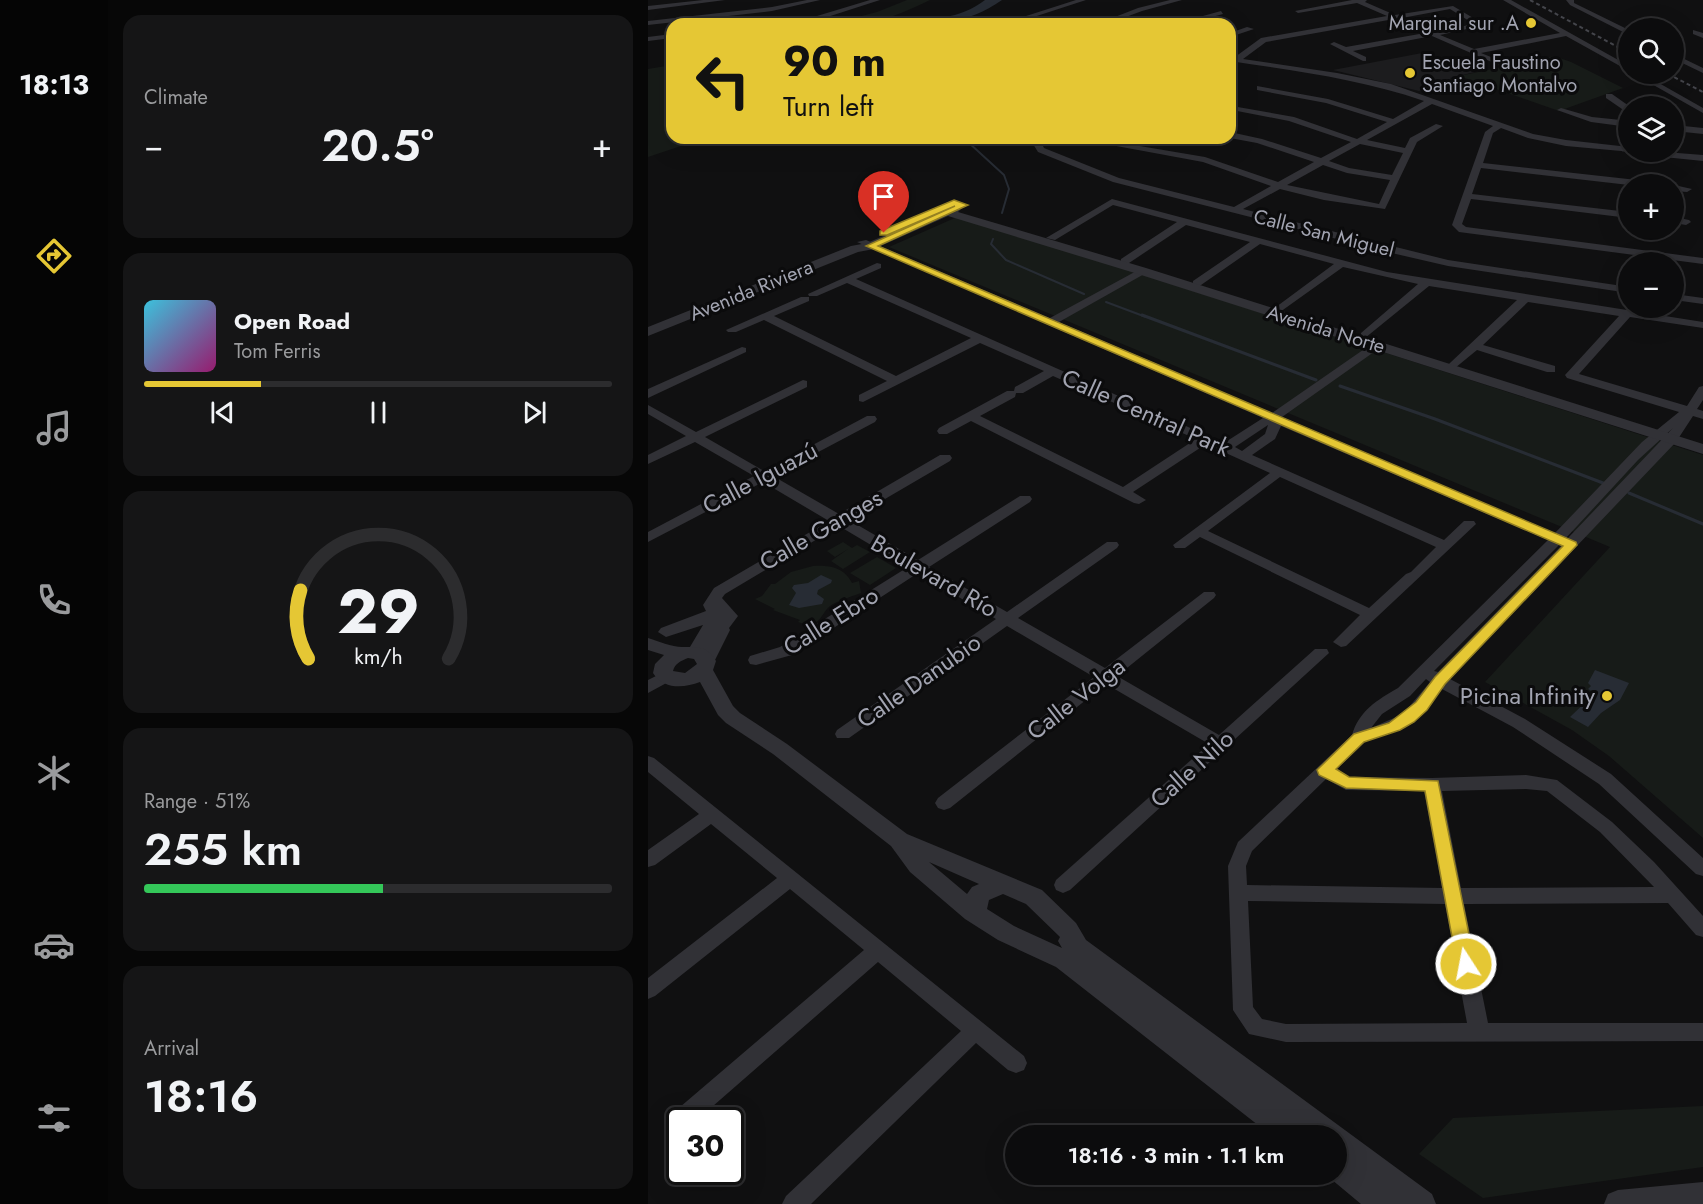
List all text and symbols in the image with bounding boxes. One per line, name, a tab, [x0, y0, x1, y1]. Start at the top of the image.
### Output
place label: Marginal sur .A	[1389, 9, 1520, 38]
marker: Marginal sur .A	[1524, 16, 1538, 30]
map controls	[1618, 18, 1684, 318]
button: search	[1618, 18, 1684, 84]
text: 90 m	[783, 31, 886, 92]
icon: left	[684, 42, 762, 120]
place label: Escuela Faustino Santiago Montalvo	[1422, 48, 1577, 100]
text: 18:13	[19, 65, 89, 104]
marker: Escuela Faustino Santiago Montalvo	[1403, 66, 1417, 80]
text: Climate	[144, 83, 208, 112]
text: Turn left	[783, 87, 873, 126]
button: layers	[1618, 96, 1684, 162]
text: 20.5°	[321, 113, 434, 178]
text: −	[144, 122, 163, 169]
text: +	[592, 122, 612, 169]
pin	[858, 171, 909, 233]
button: +	[1618, 174, 1684, 240]
icon: arrive	[867, 180, 900, 213]
street label: Calle San Miguel	[1250, 202, 1397, 265]
icon: directions	[33, 235, 75, 277]
button: −	[1618, 252, 1684, 318]
street label: Avenida Riviera	[685, 253, 817, 328]
street label: Avenida Norte	[1263, 298, 1388, 361]
text: Open Road	[234, 305, 350, 337]
text: Tom Ferris	[234, 337, 321, 366]
street label: Calle Central Park	[1056, 360, 1236, 466]
icon: previous	[206, 396, 239, 429]
icon: pause	[362, 396, 395, 429]
icon: next	[518, 396, 551, 429]
icon: music	[33, 407, 75, 449]
street label: Calle Iguazú	[696, 433, 824, 523]
street label: Calle Ganges	[753, 480, 889, 579]
street label: Boulevard Río	[865, 525, 1004, 626]
text: 29	[337, 566, 419, 656]
street label: Calle Ebro	[776, 578, 885, 664]
icon: phone	[33, 579, 75, 621]
street label: Calle Danubio	[849, 625, 988, 736]
text: km/h	[354, 641, 402, 672]
street label: Calle Volga	[1019, 649, 1132, 748]
place label: Picina Infinity	[1460, 678, 1595, 713]
marker: Picina Infinity	[1600, 689, 1614, 703]
street label: Calle Nilo	[1142, 721, 1241, 816]
icon: climate	[33, 752, 75, 794]
text: Range · 51%	[144, 787, 250, 816]
text: 255 km	[144, 817, 302, 882]
icon: car	[33, 924, 75, 966]
position arrow	[1434, 932, 1498, 996]
text: Arrival	[144, 1034, 199, 1063]
text: 18:16	[144, 1064, 258, 1129]
icon: filters	[33, 1097, 75, 1139]
speed limit sign: 30	[666, 1107, 744, 1185]
text: 18:16 · 3 min · 1.1 km	[1068, 1139, 1284, 1171]

